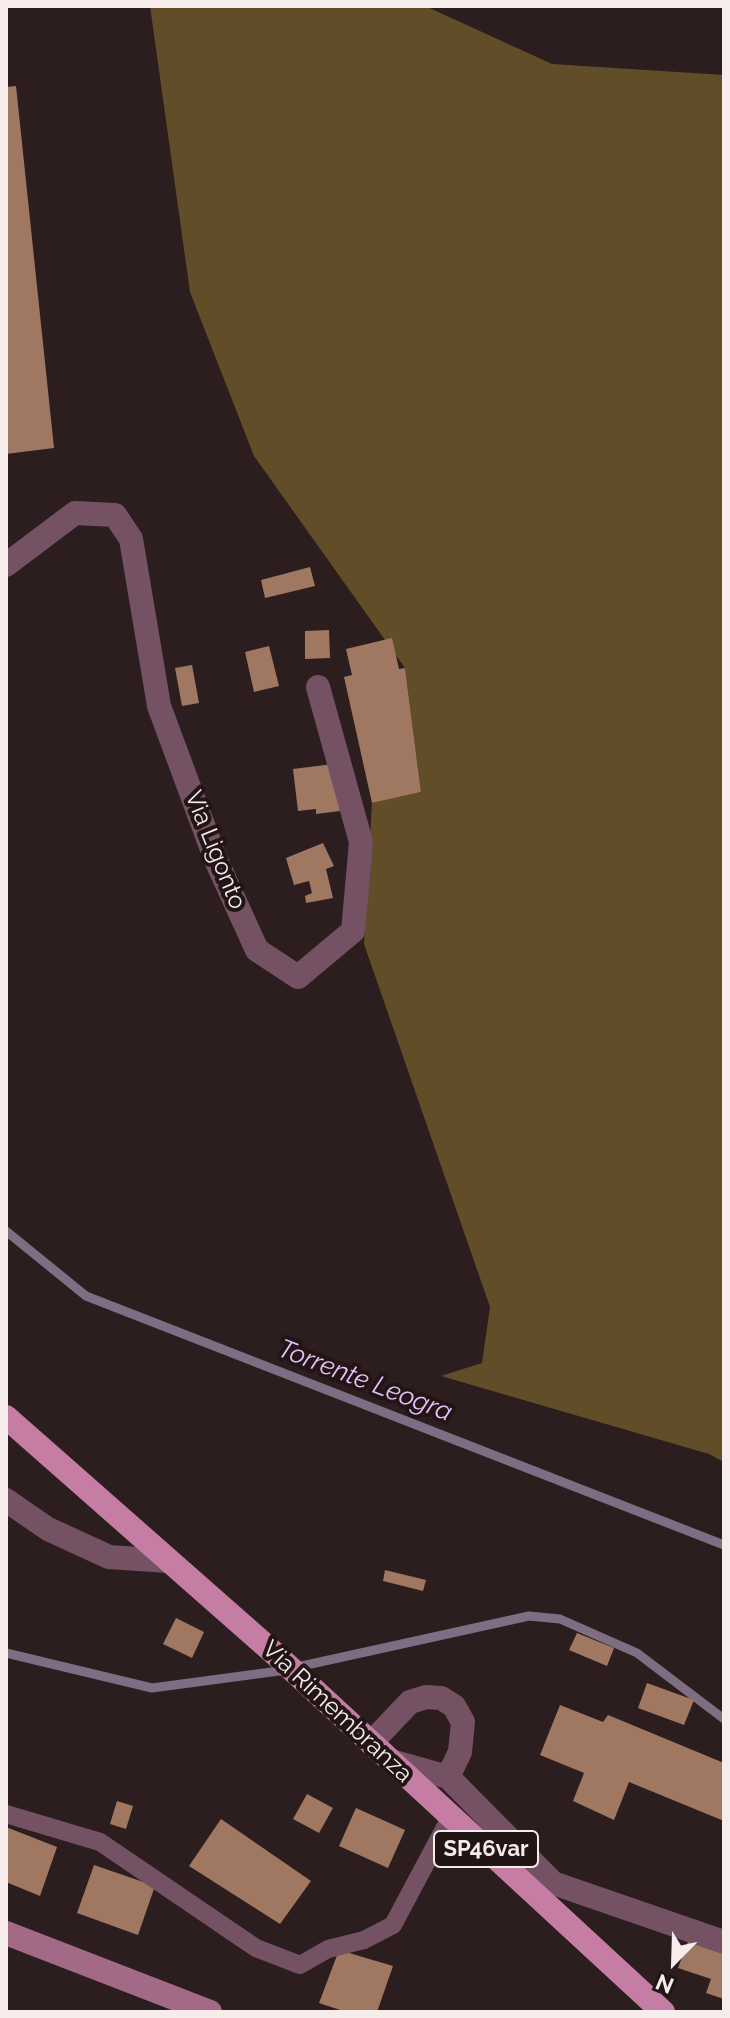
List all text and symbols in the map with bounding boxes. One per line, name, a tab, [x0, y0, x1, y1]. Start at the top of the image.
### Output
street label: Via Ligonto	[178, 787, 252, 913]
water label: Torrente Leogra	[274, 1334, 456, 1428]
street label: Via Rimembranza	[256, 1635, 418, 1789]
road number: SP46var	[434, 1831, 538, 1867]
north arrow	[634, 1922, 714, 2002]
text: N	[652, 1969, 677, 1999]

